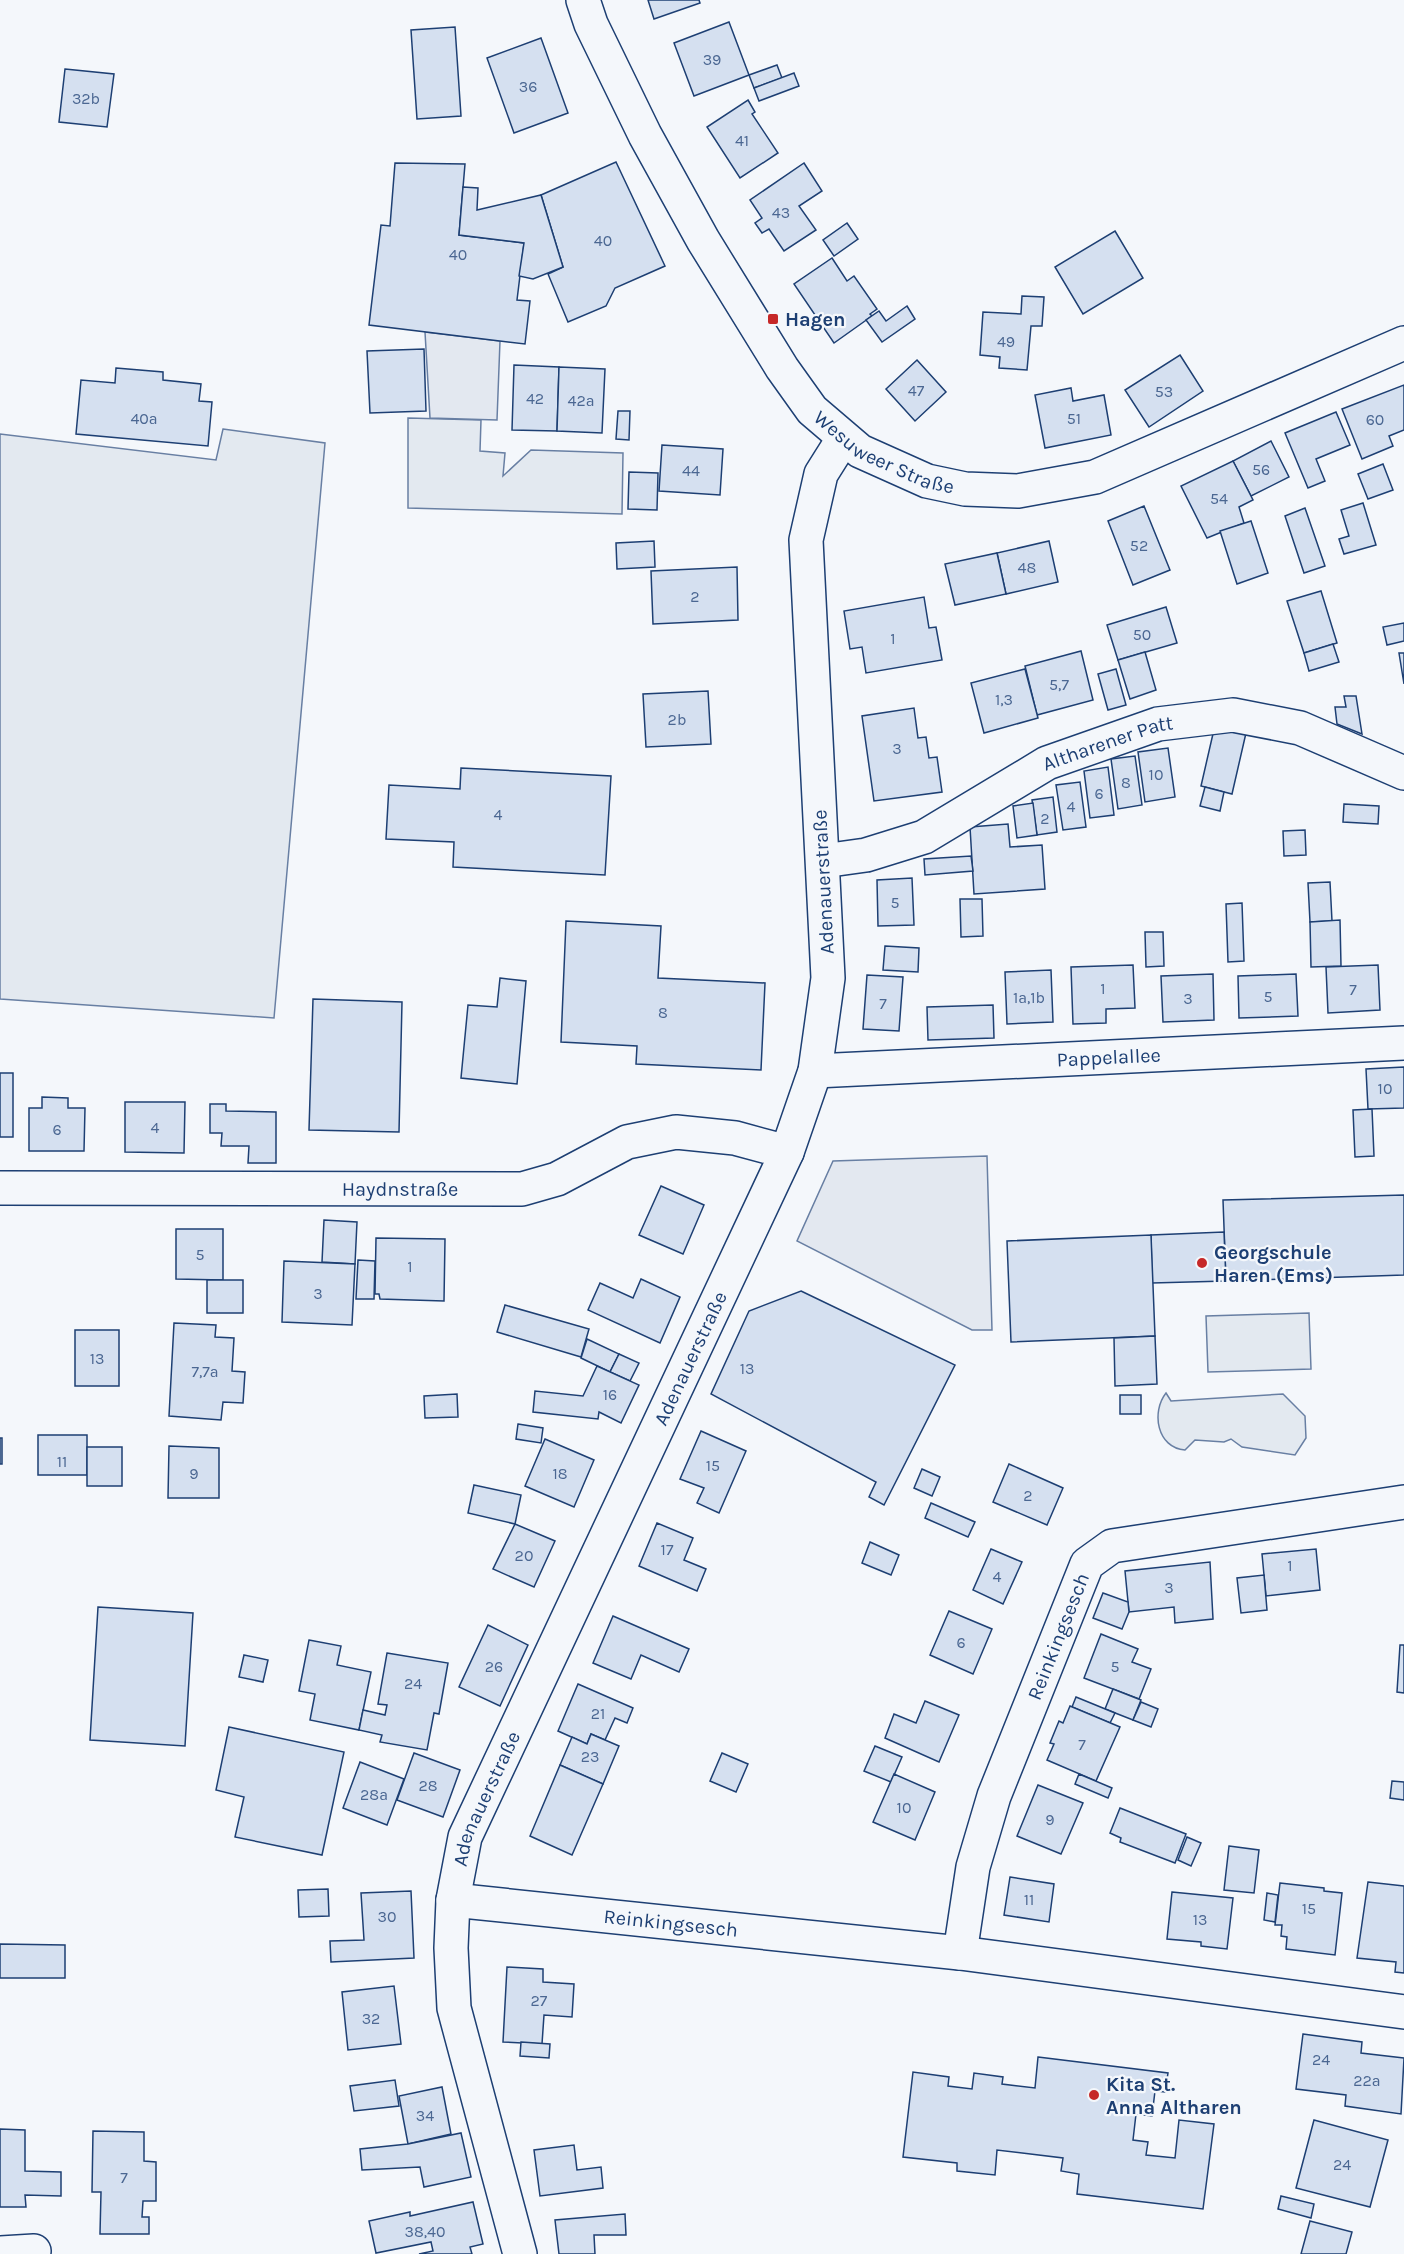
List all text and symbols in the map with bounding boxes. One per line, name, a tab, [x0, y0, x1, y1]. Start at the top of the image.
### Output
house number: 39	[703, 50, 721, 69]
house number: 36	[519, 77, 537, 96]
house number: 32b	[72, 89, 100, 108]
house number: 41	[735, 131, 749, 150]
house number: 43	[772, 203, 790, 222]
house number: 40	[594, 231, 612, 250]
house number: 40	[449, 245, 467, 264]
place label: Hagen	[785, 308, 846, 331]
marker: Hagen	[766, 312, 780, 326]
house number: 49	[997, 332, 1015, 351]
house number: 47	[908, 381, 925, 400]
house number: 53	[1155, 382, 1173, 401]
house number: 42	[526, 389, 544, 408]
house number: 42a	[567, 391, 595, 410]
street label: Wesuweer Straße	[809, 406, 956, 498]
house number: 40a	[130, 409, 158, 428]
house number: 51	[1067, 409, 1081, 428]
house number: 60	[1366, 410, 1384, 429]
house number: 56	[1252, 460, 1270, 479]
house number: 44	[682, 461, 700, 480]
house number: 54	[1210, 489, 1228, 508]
house number: 52	[1130, 536, 1148, 555]
house number: 48	[1018, 558, 1036, 577]
house number: 2	[690, 587, 700, 606]
house number: 50	[1133, 625, 1151, 644]
house number: 1	[890, 629, 896, 648]
house number: 5,7	[1049, 675, 1069, 694]
house number: 1,3	[995, 690, 1013, 709]
house number: 2b	[668, 710, 686, 729]
street label: Altharener Patt	[1040, 711, 1175, 776]
house number: 3	[892, 739, 902, 758]
house number: 10	[1149, 765, 1163, 784]
house number: 8	[1121, 773, 1131, 792]
house number: 6	[1094, 784, 1104, 803]
house number: 4	[1067, 797, 1076, 816]
house number: 4	[494, 805, 503, 824]
street label: Adenauerstraße	[808, 809, 839, 955]
house number: 2	[1040, 809, 1050, 828]
house number: 5	[890, 893, 900, 912]
house number: 1	[1100, 979, 1106, 998]
house number: 7	[1349, 980, 1357, 999]
house number: 5	[1263, 987, 1273, 1006]
house number: 1a,1b	[1013, 988, 1045, 1007]
house number: 3	[1183, 989, 1193, 1008]
house number: 7	[879, 994, 887, 1013]
house number: 8	[658, 1003, 668, 1022]
street label: Pappelallee	[1056, 1044, 1161, 1071]
house number: 10	[1378, 1079, 1392, 1098]
house number: 4	[151, 1118, 160, 1137]
house number: 6	[52, 1120, 62, 1139]
street label: Haydnstraße	[342, 1178, 458, 1201]
place label: Georgschule Haren (Ems)	[1214, 1241, 1333, 1287]
house number: 5	[195, 1245, 205, 1264]
marker: Georgschule Haren (Ems)	[1195, 1256, 1209, 1270]
house number: 1	[407, 1257, 413, 1276]
house number: 3	[313, 1284, 323, 1303]
street label: Adenauerstraße	[649, 1288, 732, 1429]
house number: 13	[90, 1349, 104, 1368]
house number: 13	[740, 1359, 754, 1378]
house number: 7,7a	[191, 1362, 219, 1381]
house number: 16	[603, 1385, 617, 1404]
house number: 11	[57, 1452, 67, 1471]
house number: 15	[706, 1456, 720, 1475]
house number: 9	[189, 1464, 199, 1483]
house number: 18	[552, 1464, 568, 1483]
house number: 2	[1023, 1486, 1033, 1505]
house number: 17	[661, 1540, 674, 1559]
house number: 20	[515, 1546, 533, 1565]
house number: 1	[1287, 1556, 1293, 1575]
house number: 4	[993, 1567, 1002, 1586]
street label: Reinkingsesch	[1023, 1570, 1094, 1703]
house number: 3	[1164, 1578, 1174, 1597]
house number: 6	[956, 1633, 966, 1652]
house number: 26	[485, 1657, 503, 1676]
house number: 5	[1110, 1657, 1120, 1676]
house number: 24	[404, 1674, 422, 1693]
house number: 21	[591, 1704, 605, 1723]
street label: Adenauerstraße	[449, 1728, 525, 1868]
house number: 7	[1078, 1735, 1086, 1754]
house number: 23	[581, 1747, 599, 1766]
house number: 28	[418, 1776, 438, 1795]
house number: 28a	[360, 1785, 388, 1804]
house number: 10	[897, 1798, 911, 1817]
house number: 9	[1045, 1810, 1055, 1829]
house number: 11	[1024, 1890, 1034, 1909]
house number: 15	[1302, 1899, 1316, 1918]
street label: Reinkingsesch	[602, 1905, 739, 1942]
house number: 30	[378, 1907, 396, 1926]
house number: 13	[1193, 1910, 1207, 1929]
house number: 27	[531, 1991, 548, 2010]
house number: 32	[362, 2009, 380, 2028]
house number: 24	[1312, 2050, 1330, 2069]
house number: 22a	[1353, 2071, 1381, 2090]
place label: Kita St. Anna Altharen	[1106, 2073, 1242, 2119]
marker: Kita St. Anna Altharen	[1087, 2088, 1101, 2102]
house number: 34	[416, 2106, 434, 2125]
house number: 24	[1333, 2155, 1351, 2174]
house number: 7	[120, 2168, 128, 2187]
house number: 38,40	[404, 2222, 446, 2241]

